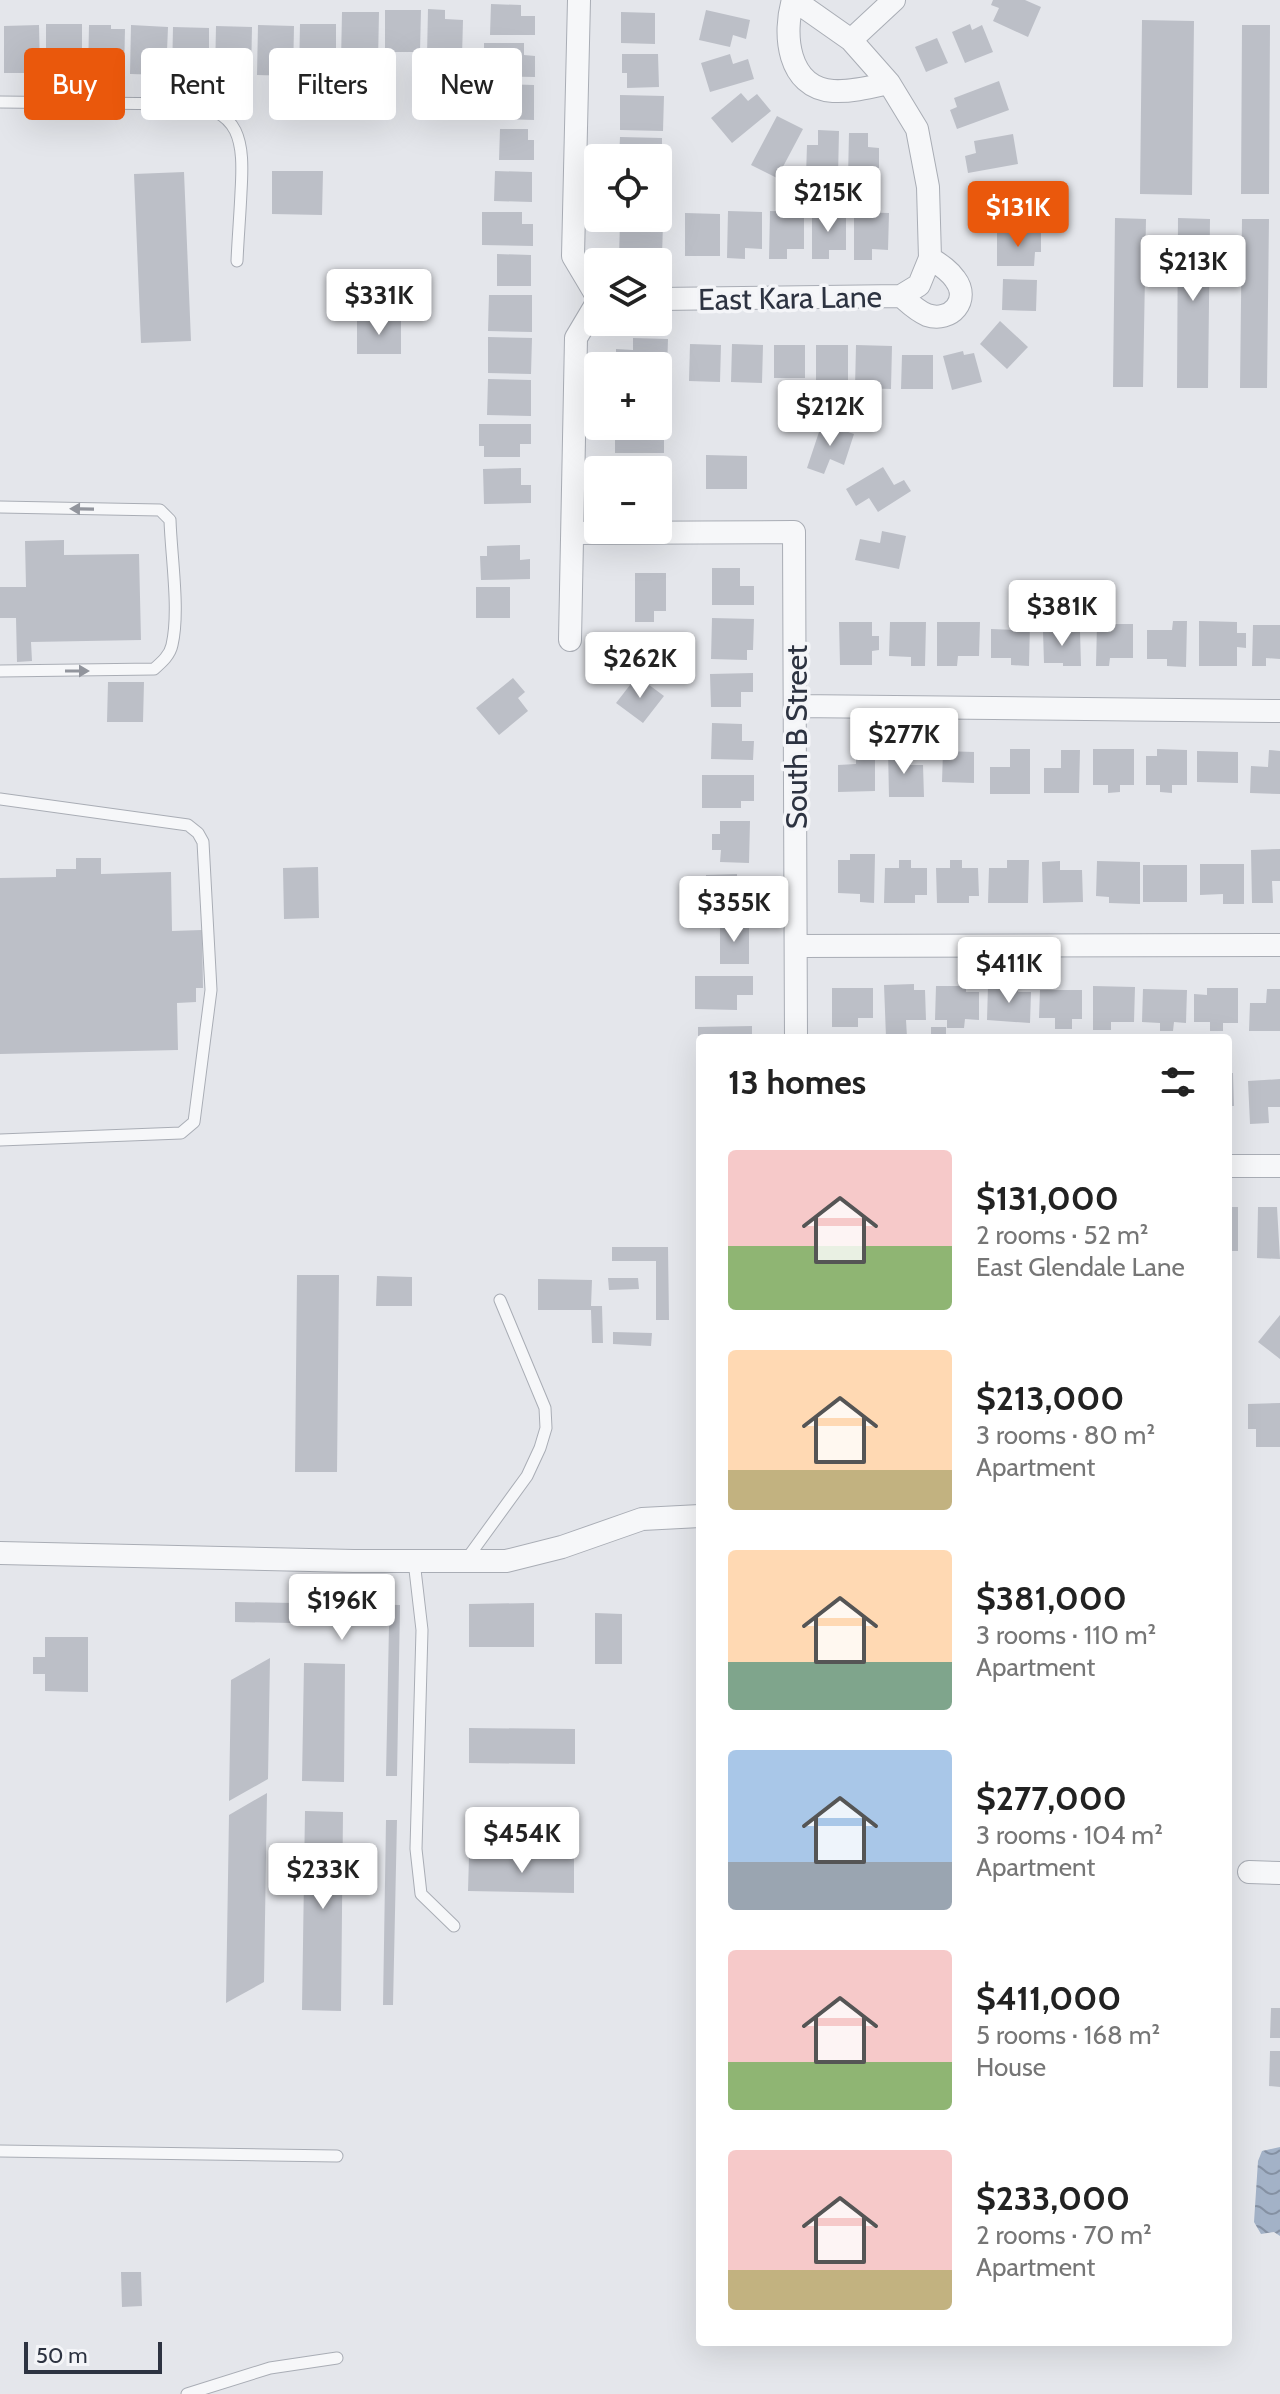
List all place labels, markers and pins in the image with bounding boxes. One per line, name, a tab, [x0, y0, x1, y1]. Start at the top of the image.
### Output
pin: $215K	[772, 166, 884, 234]
pin: $131K	[962, 181, 1074, 249]
pin: $213K	[1137, 235, 1249, 303]
pin: $331K	[323, 269, 435, 337]
pin: $212K	[774, 380, 886, 448]
pin: $381K	[1006, 580, 1118, 648]
pin: $262K	[584, 632, 696, 700]
pin: $277K	[848, 708, 960, 776]
pin: $355K	[678, 876, 790, 944]
pin: $411K	[953, 937, 1065, 1005]
pin: $196K	[286, 1574, 398, 1642]
pin: $454K	[466, 1807, 578, 1875]
pin: $233K	[267, 1843, 379, 1911]

